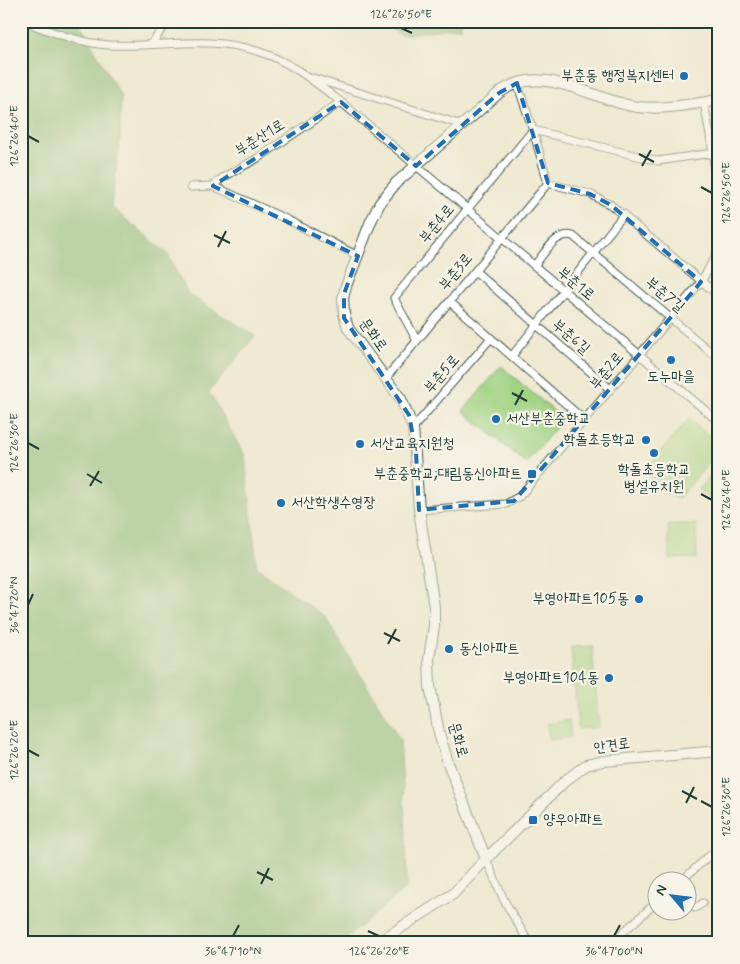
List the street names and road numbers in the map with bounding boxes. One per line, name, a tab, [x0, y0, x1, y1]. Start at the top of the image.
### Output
street label: 부춘산1로	[231, 115, 289, 161]
street label: 부춘4로	[415, 200, 459, 248]
street label: 부춘3로	[435, 249, 477, 295]
street label: 부춘1로	[553, 263, 599, 305]
street label: 부춘7길	[641, 273, 689, 317]
street label: 문화로	[354, 314, 392, 356]
street label: 부춘6길	[548, 315, 594, 359]
street label: 부춘2로	[585, 348, 629, 394]
street label: 부춘5로	[420, 350, 464, 398]
street label: 문화로	[443, 720, 473, 760]
street label: 안견로	[593, 734, 631, 758]

